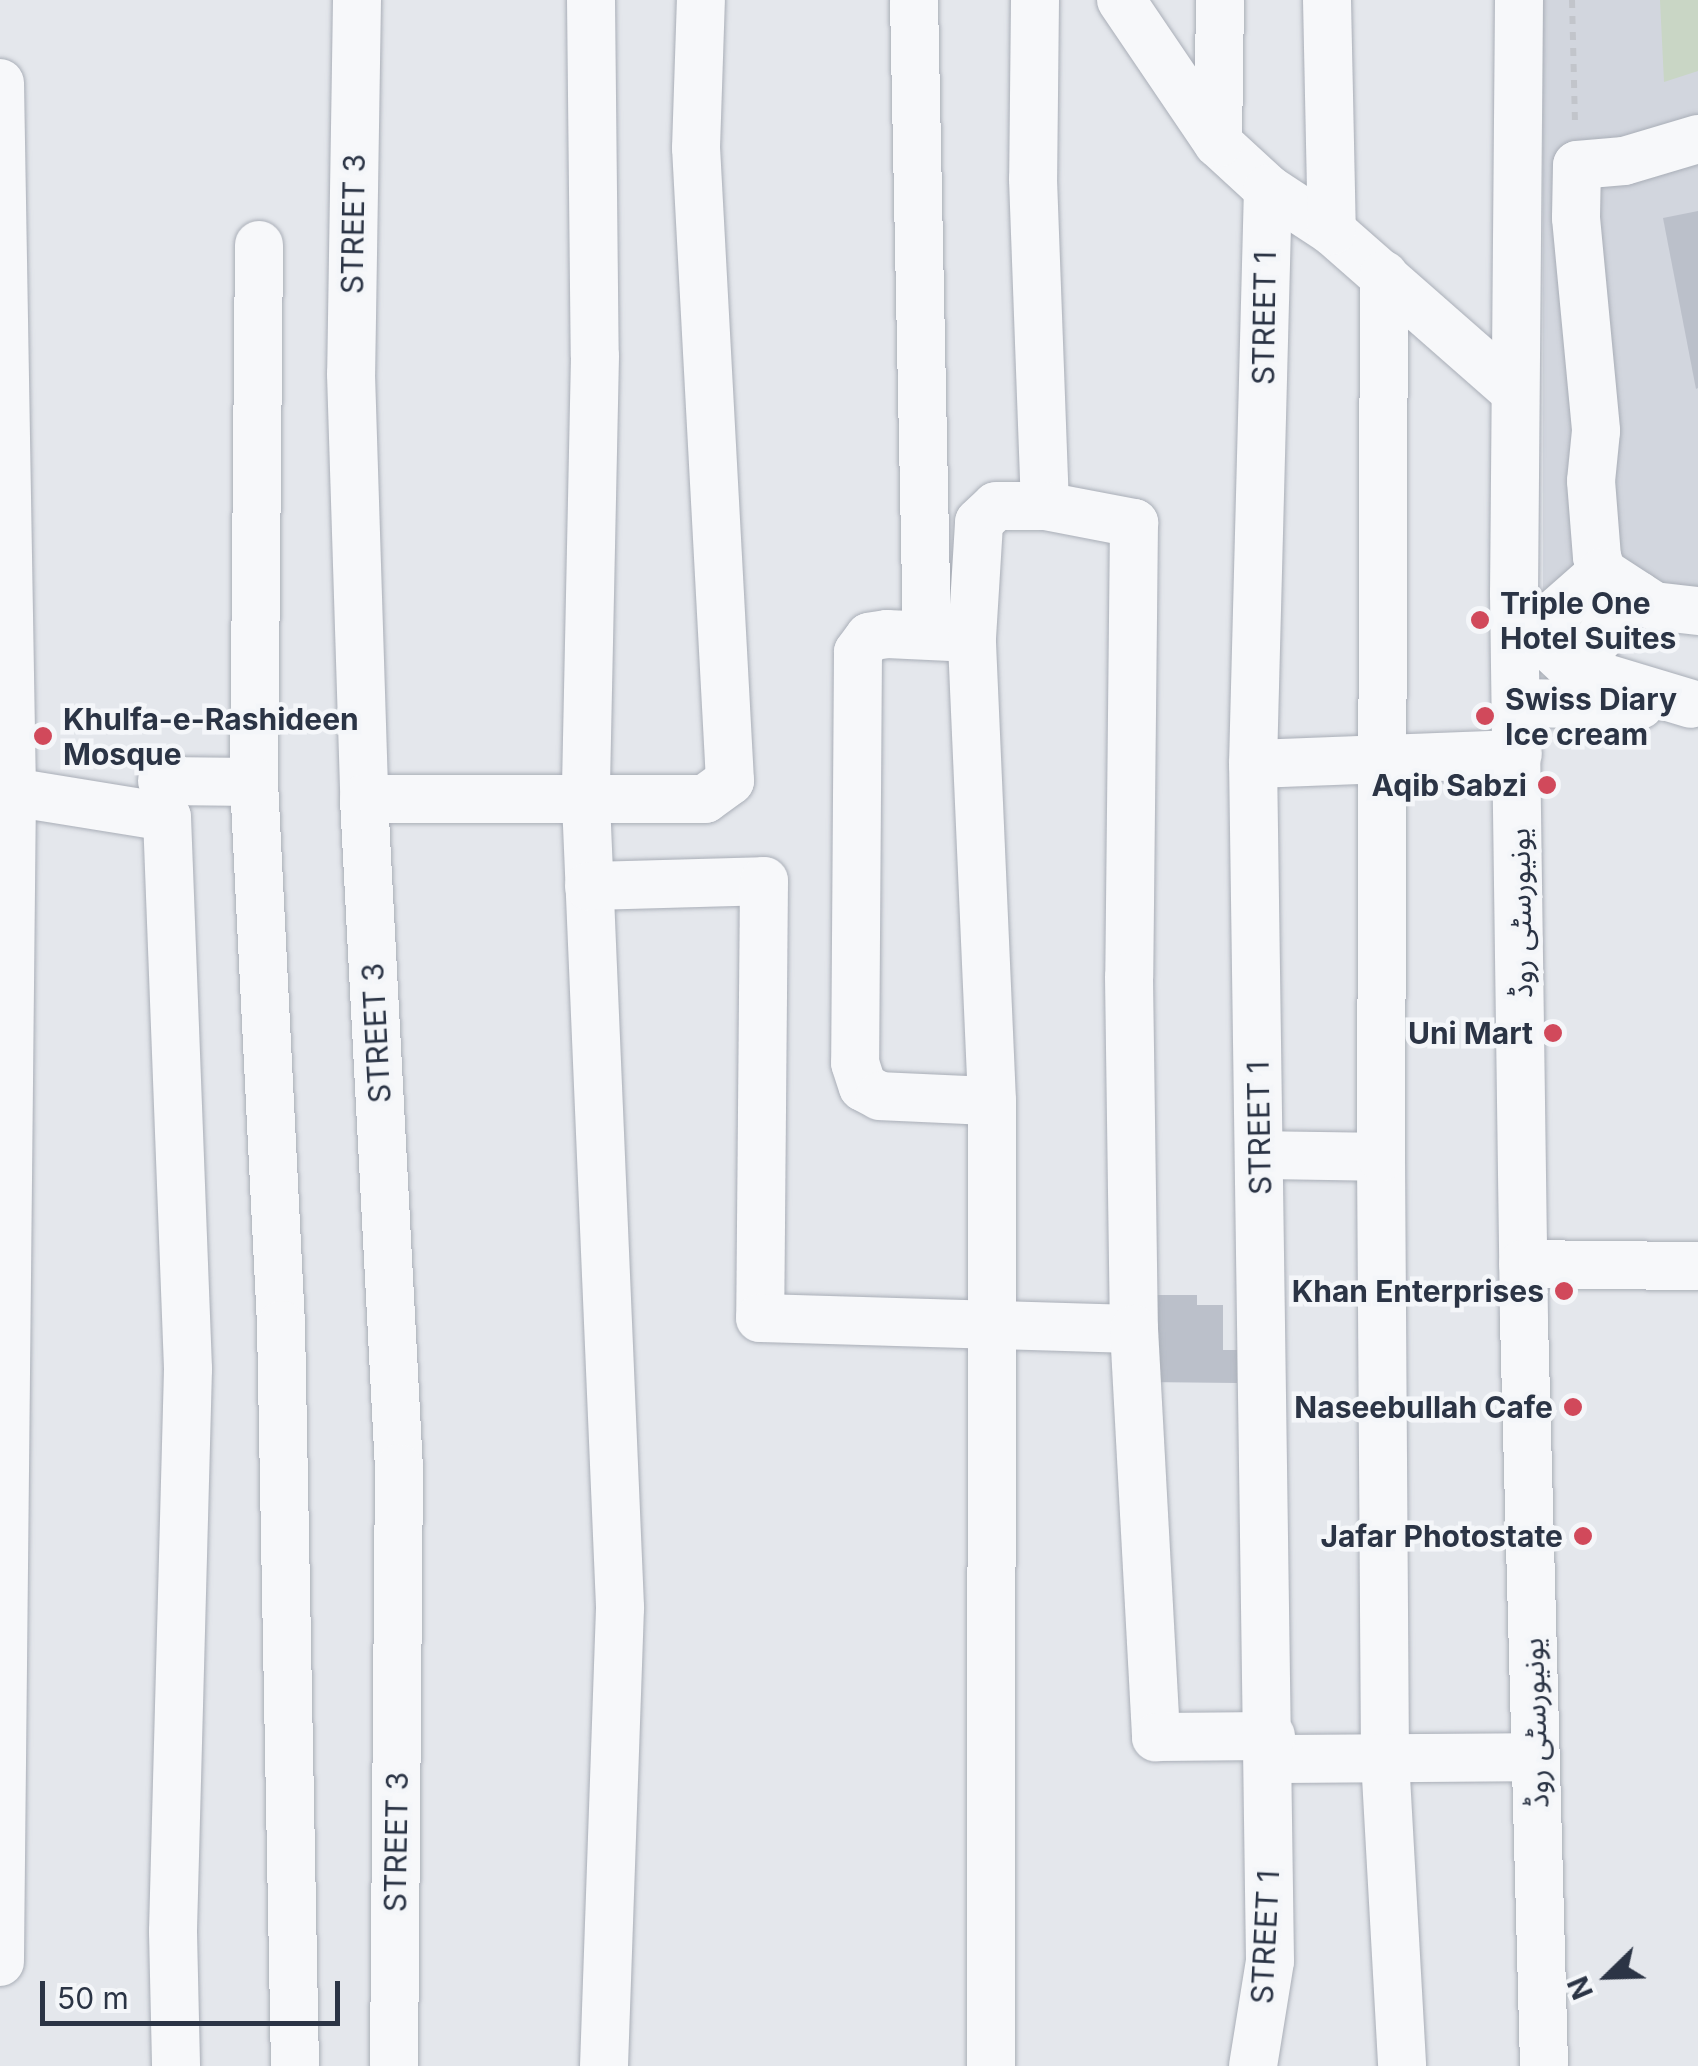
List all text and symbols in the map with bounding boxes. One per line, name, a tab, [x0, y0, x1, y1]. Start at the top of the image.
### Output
street label: STREET 3	[334, 154, 372, 294]
street label: STREET 1	[1245, 251, 1283, 385]
place label: Triple One Hotel Suites	[1500, 585, 1676, 656]
marker: Triple One Hotel Suites	[1469, 609, 1491, 631]
place label: Swiss Diary Ice cream	[1505, 681, 1677, 752]
place label: Khulfa-e-Rashideen Mosque	[63, 701, 359, 772]
marker: Swiss Diary Ice cream	[1474, 705, 1496, 727]
marker: Khulfa-e-Rashideen Mosque	[32, 725, 54, 747]
place label: Aqib Sabzi	[1372, 767, 1527, 803]
marker: Aqib Sabzi	[1536, 774, 1558, 796]
street label: یونیورسٹی روڈ	[1501, 827, 1539, 999]
street label: STREET 3	[354, 962, 398, 1104]
place label: Uni Mart	[1408, 1015, 1533, 1051]
marker: Uni Mart	[1542, 1022, 1564, 1044]
street label: STREET 1	[1240, 1061, 1278, 1195]
place label: Khan Enterprises	[1292, 1273, 1544, 1309]
marker: Khan Enterprises	[1553, 1280, 1575, 1302]
place label: Naseebullah Cafe	[1294, 1389, 1553, 1425]
marker: Naseebullah Cafe	[1562, 1396, 1584, 1418]
place label: Jafar Photostate	[1320, 1518, 1563, 1554]
marker: Jafar Photostate	[1572, 1525, 1594, 1547]
street label: یونیورسٹی روڈ	[1514, 1637, 1556, 1809]
street label: STREET 3	[377, 1772, 415, 1912]
street label: STREET 1	[1244, 1869, 1286, 2005]
north arrow	[1558, 1926, 1658, 2026]
scale bar	[45, 1961, 345, 2023]
text: N	[1561, 1971, 1600, 2004]
text: 50 m	[57, 1980, 129, 2016]

